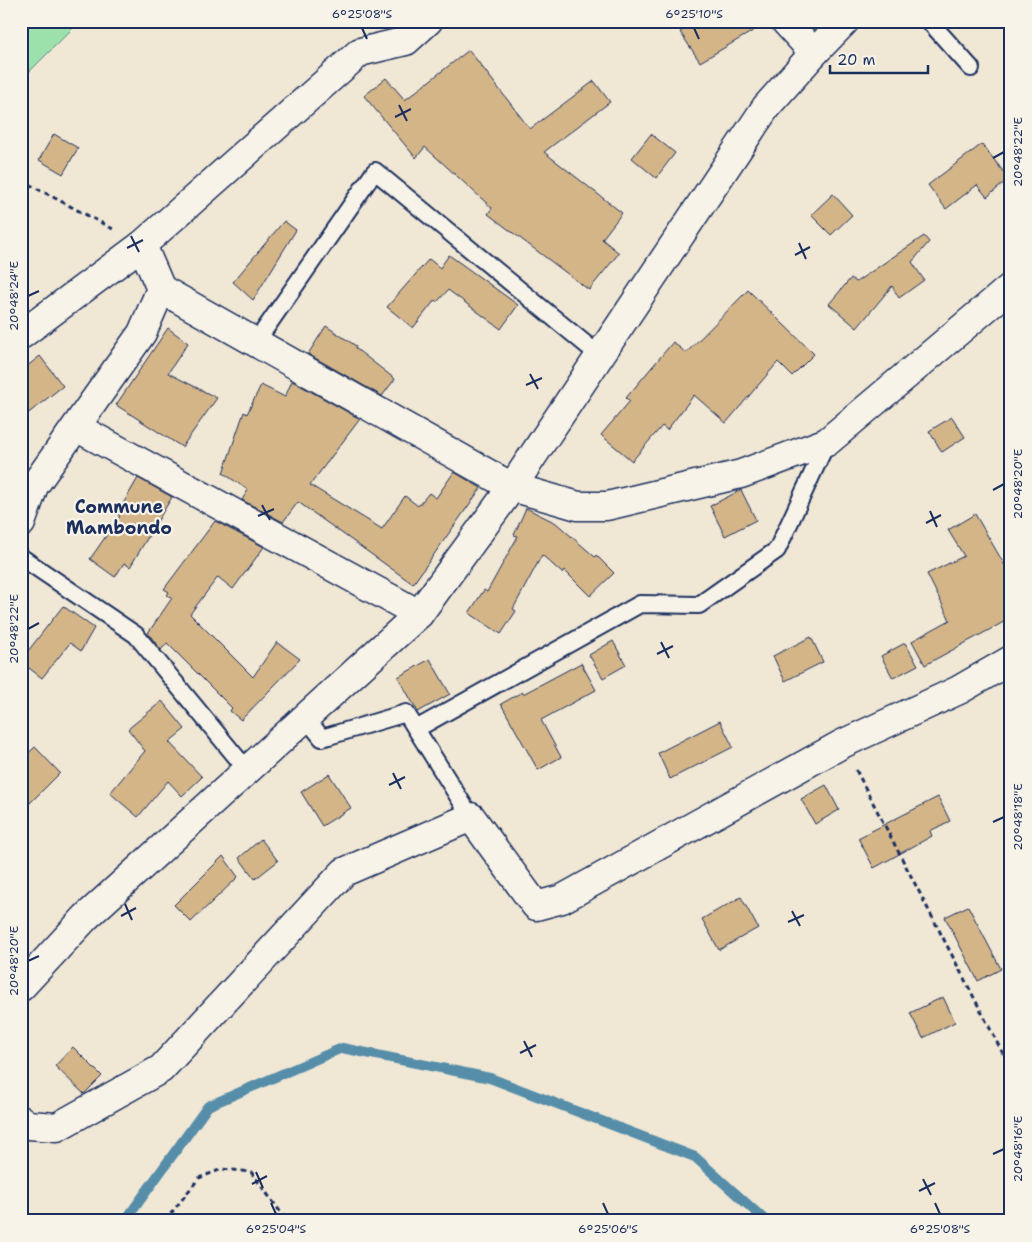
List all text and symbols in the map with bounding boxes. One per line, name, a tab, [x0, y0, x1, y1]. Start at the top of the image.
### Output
text: 6°25'08"S	[332, 6, 393, 22]
text: 6°25'10"S	[665, 6, 723, 22]
scale bar	[830, 42, 927, 74]
text: 20 m	[837, 50, 876, 70]
text: 20°48'22"E	[1010, 117, 1026, 187]
text: 20°48'24"E	[6, 261, 22, 331]
text: 20°48'20"E	[1010, 449, 1026, 519]
district label: Commune Mambondo	[66, 495, 172, 540]
text: 20°48'22"E	[6, 594, 22, 664]
text: 20°48'18"E	[1010, 783, 1026, 851]
text: 20°48'20"E	[6, 926, 22, 996]
text: 20°48'16"E	[1010, 1116, 1026, 1182]
text: 6°25'04"S	[246, 1221, 307, 1237]
text: 6°25'06"S	[578, 1221, 638, 1237]
text: 6°25'08"S	[910, 1221, 971, 1237]

